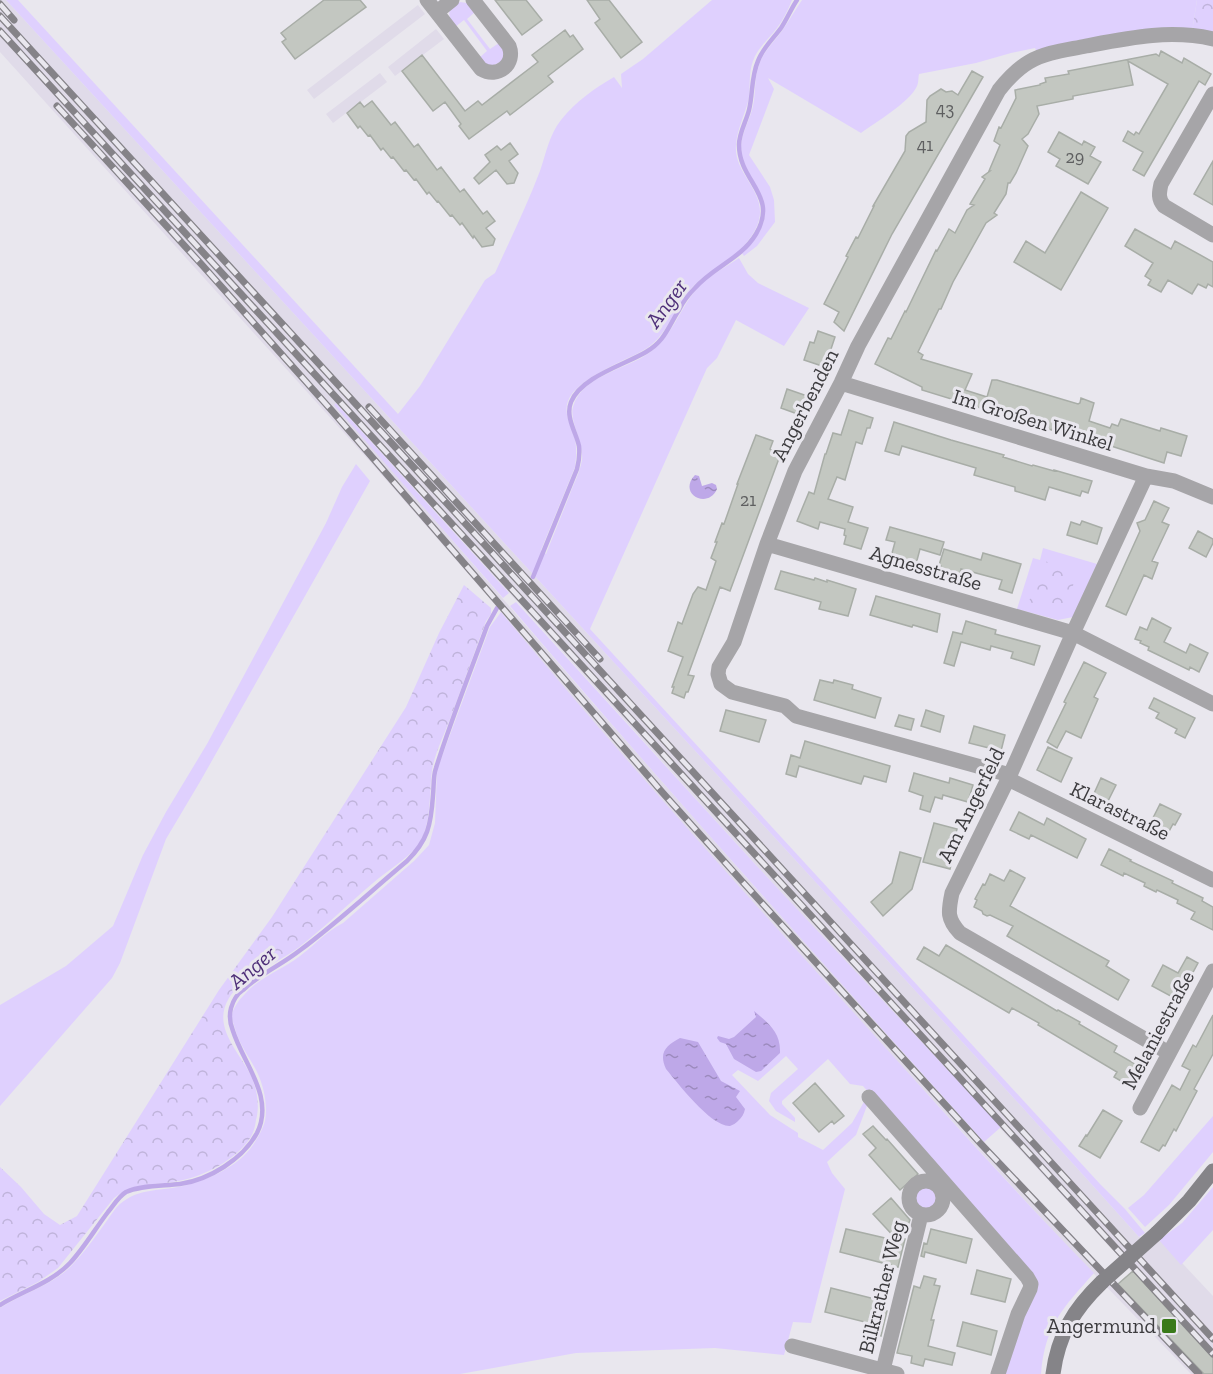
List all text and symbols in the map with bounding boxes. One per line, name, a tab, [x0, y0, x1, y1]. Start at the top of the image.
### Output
house number: 43	[936, 98, 954, 120]
house number: 41	[917, 134, 933, 156]
house number: 29	[1066, 146, 1084, 168]
water label: Anger	[639, 273, 693, 334]
street label: Angerbenden	[766, 345, 843, 465]
street label: Im Großen Winkel	[950, 383, 1117, 456]
house number: 21	[740, 489, 756, 511]
street label: Agnesstraße	[867, 540, 985, 595]
street label: Am Angerfeld	[932, 743, 1009, 867]
street label: Klarastraße	[1066, 776, 1174, 845]
water label: Anger	[222, 939, 282, 996]
street label: Melaniestraße	[1116, 966, 1199, 1093]
street label: Bilkrather Weg	[853, 1217, 910, 1356]
place label: Angermund	[1047, 1313, 1156, 1338]
marker: Angermund	[1160, 1317, 1178, 1335]

